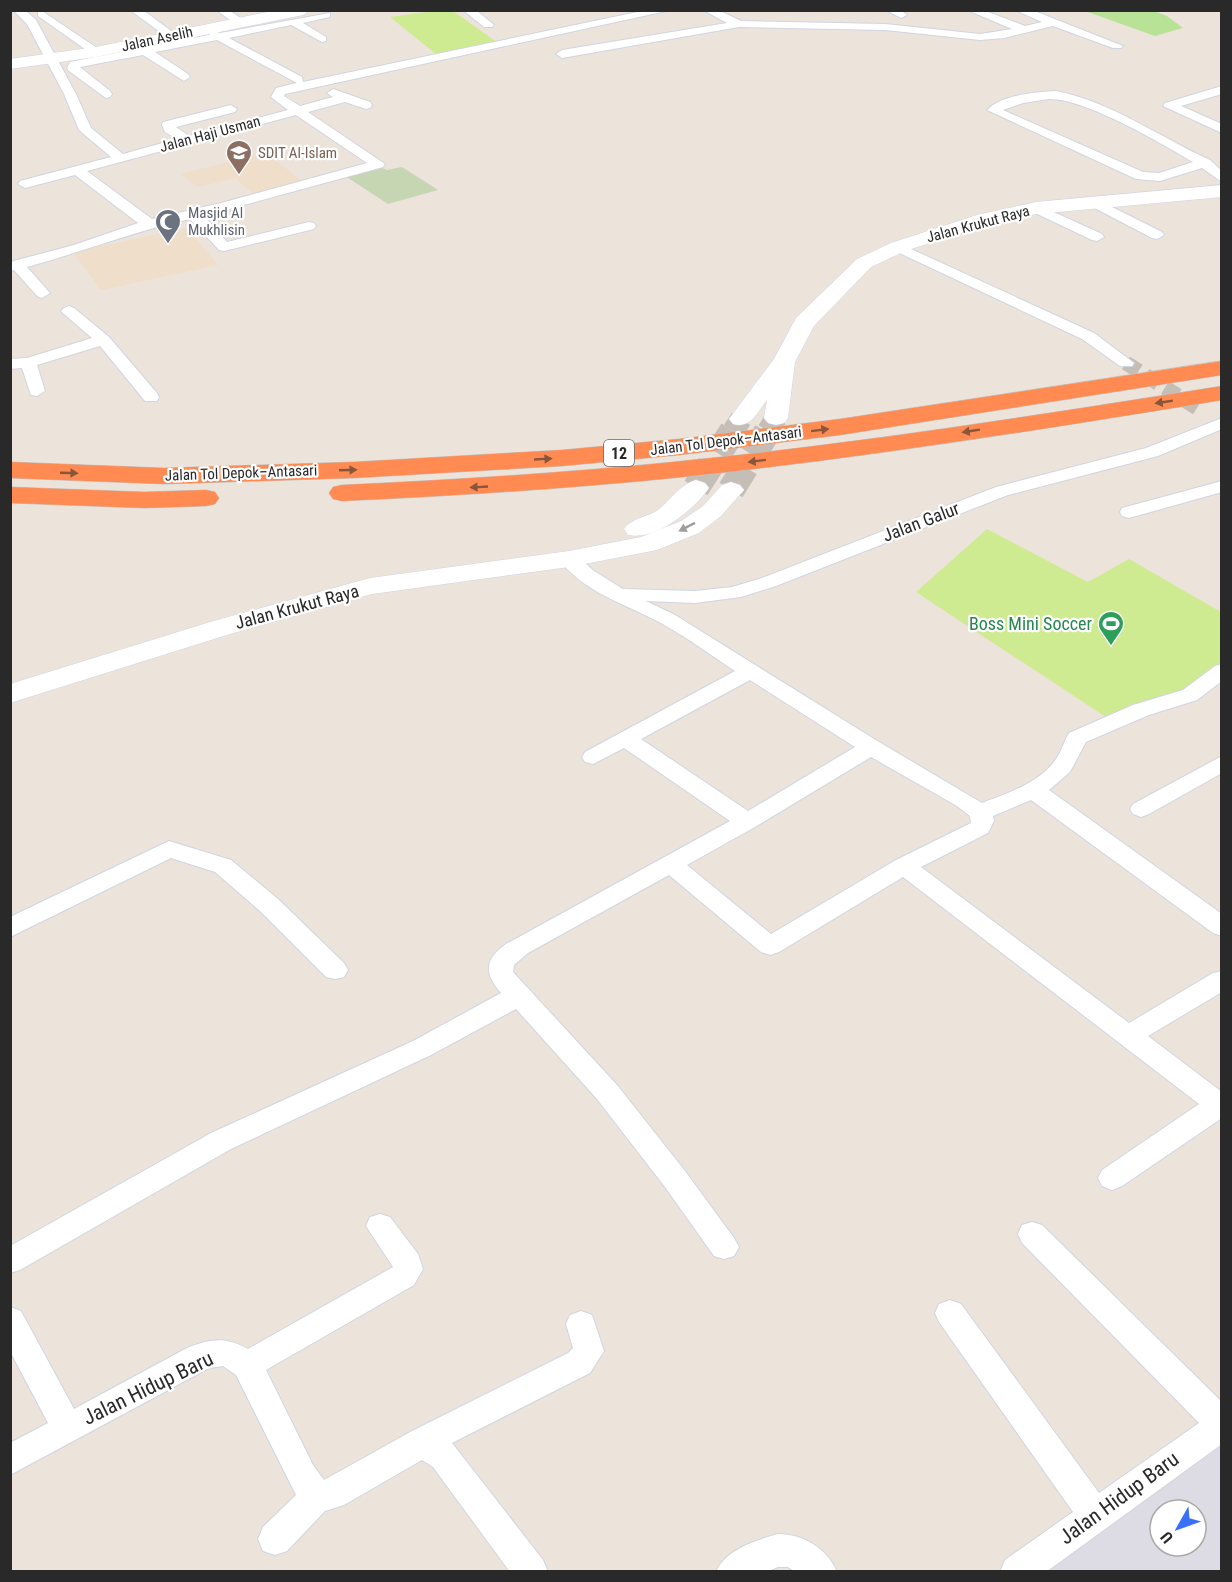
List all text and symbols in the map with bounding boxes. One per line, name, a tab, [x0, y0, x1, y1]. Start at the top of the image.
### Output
street label: Jalan Aselih	[120, 23, 194, 55]
street label: Jalan Haji Usman	[158, 112, 262, 156]
school or university icon: SDIT Al-Islam	[224, 138, 254, 176]
place label: SDIT Al-Islam	[258, 144, 337, 162]
street label: Jalan Krukut Raya	[924, 202, 1032, 246]
place label: Masjid Al Mukhlisin	[188, 204, 245, 239]
mosque icon: Masjid Al Mukhlisin	[153, 207, 183, 245]
one-way arrow	[1154, 397, 1173, 406]
street label: Jalan Tol Depok–Antasari	[649, 423, 803, 459]
one-way arrow	[810, 425, 829, 434]
one-way arrow	[961, 426, 980, 435]
road number: 12	[604, 440, 634, 466]
one-way arrow	[533, 455, 552, 464]
one-way arrow	[747, 456, 766, 465]
street label: Jalan Tol Depok–Antasari	[165, 461, 317, 485]
one-way arrow	[338, 466, 357, 475]
one-way arrow	[59, 468, 78, 477]
one-way arrow	[470, 482, 489, 491]
street label: Jalan Galur	[879, 497, 963, 546]
one-way arrow	[678, 522, 695, 532]
street label: Jalan Krukut Raya	[233, 580, 361, 633]
sports icon: Boss Mini Soccer	[1096, 609, 1126, 647]
place label: Boss Mini Soccer	[969, 613, 1093, 634]
street label: Jalan Hidup Baru	[79, 1346, 217, 1430]
street label: Jalan Hidup Baru	[1055, 1447, 1183, 1549]
north arrow	[1148, 1498, 1208, 1558]
text: U	[1157, 1528, 1177, 1547]

